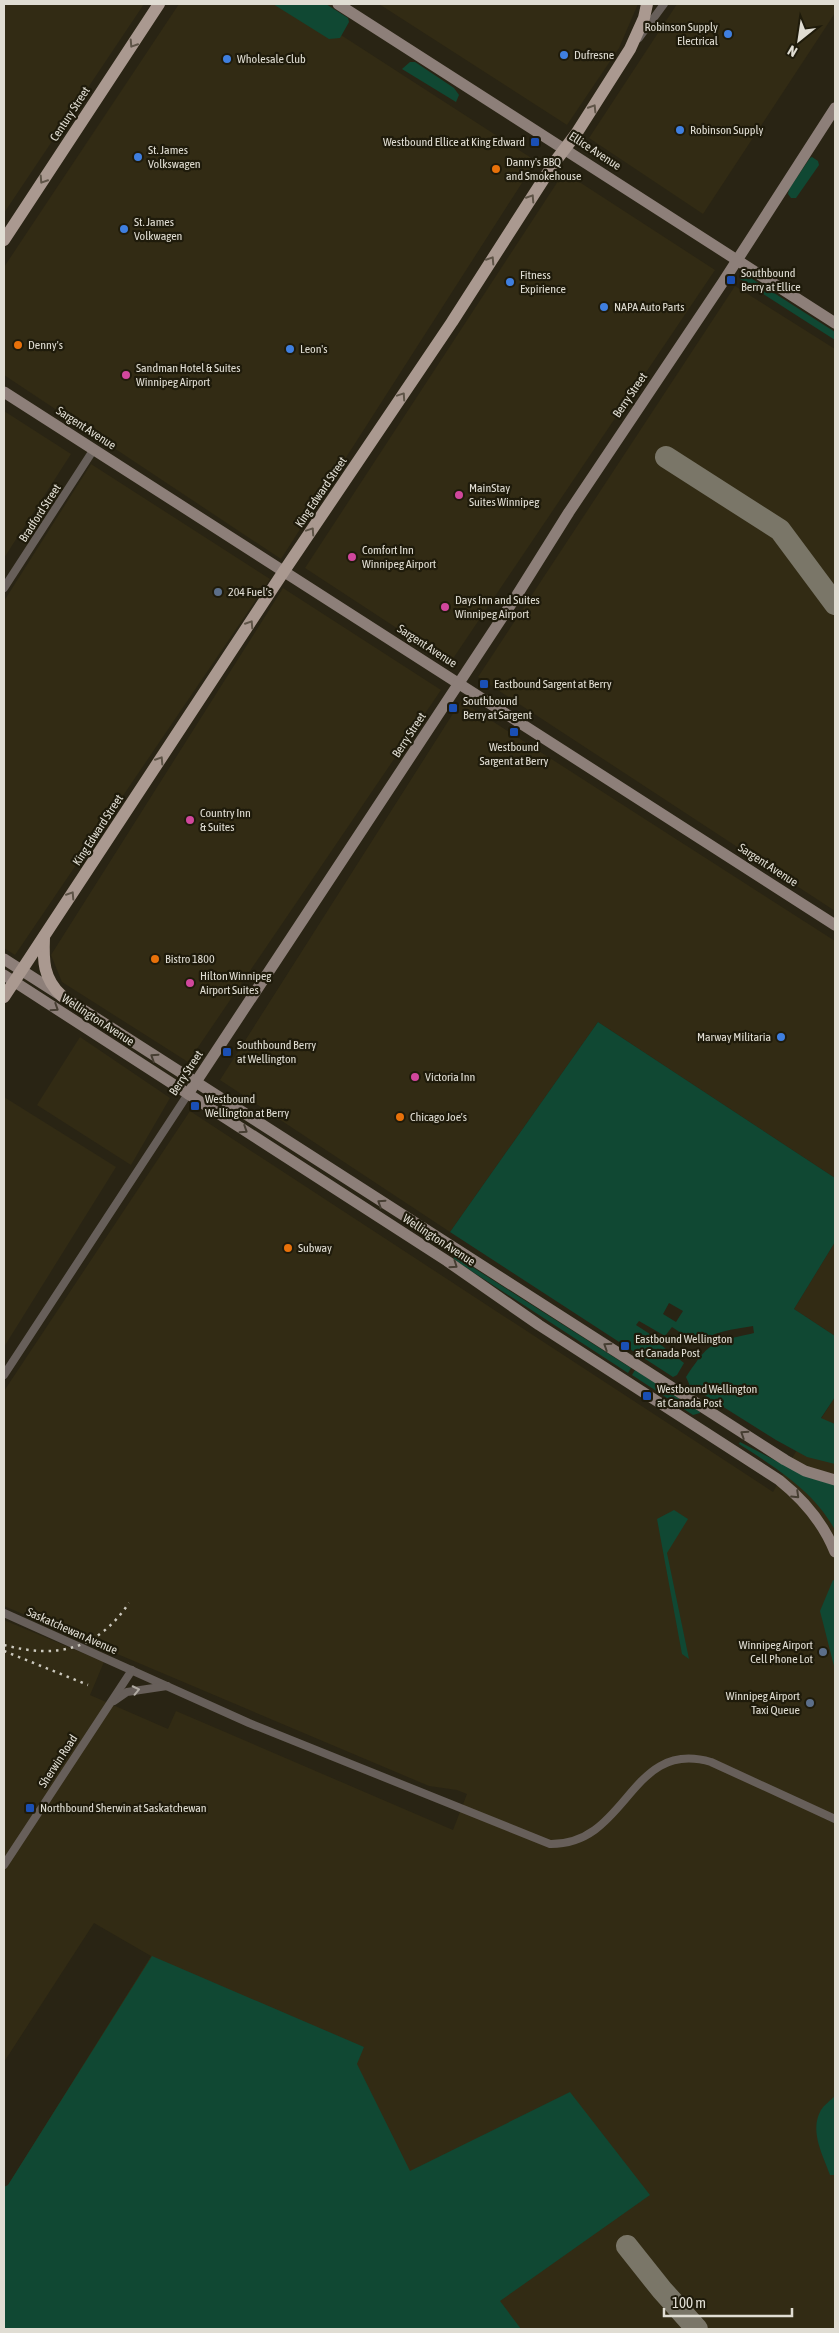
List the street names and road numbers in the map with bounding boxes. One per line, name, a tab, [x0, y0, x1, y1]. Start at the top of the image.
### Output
street label: Century Street	[47, 84, 93, 144]
street label: Ellice Avenue	[566, 129, 624, 173]
street label: Berry Street	[610, 369, 650, 420]
street label: Sargent Avenue	[54, 404, 118, 452]
street label: King Edward Street	[292, 454, 350, 530]
street label: Bradford Street	[16, 481, 64, 545]
street label: Sargent Avenue	[395, 622, 459, 670]
street label: Berry Street	[389, 709, 429, 760]
street label: King Edward Street	[70, 791, 126, 868]
street label: Sargent Avenue	[736, 841, 800, 889]
street label: Wellington Avenue	[59, 991, 137, 1049]
street label: Berry Street	[166, 1047, 206, 1098]
street label: Wellington Avenue	[400, 1211, 478, 1269]
street label: Saskatchewan Avenue	[24, 1605, 120, 1657]
street label: Sherwin Road	[36, 1732, 80, 1790]

